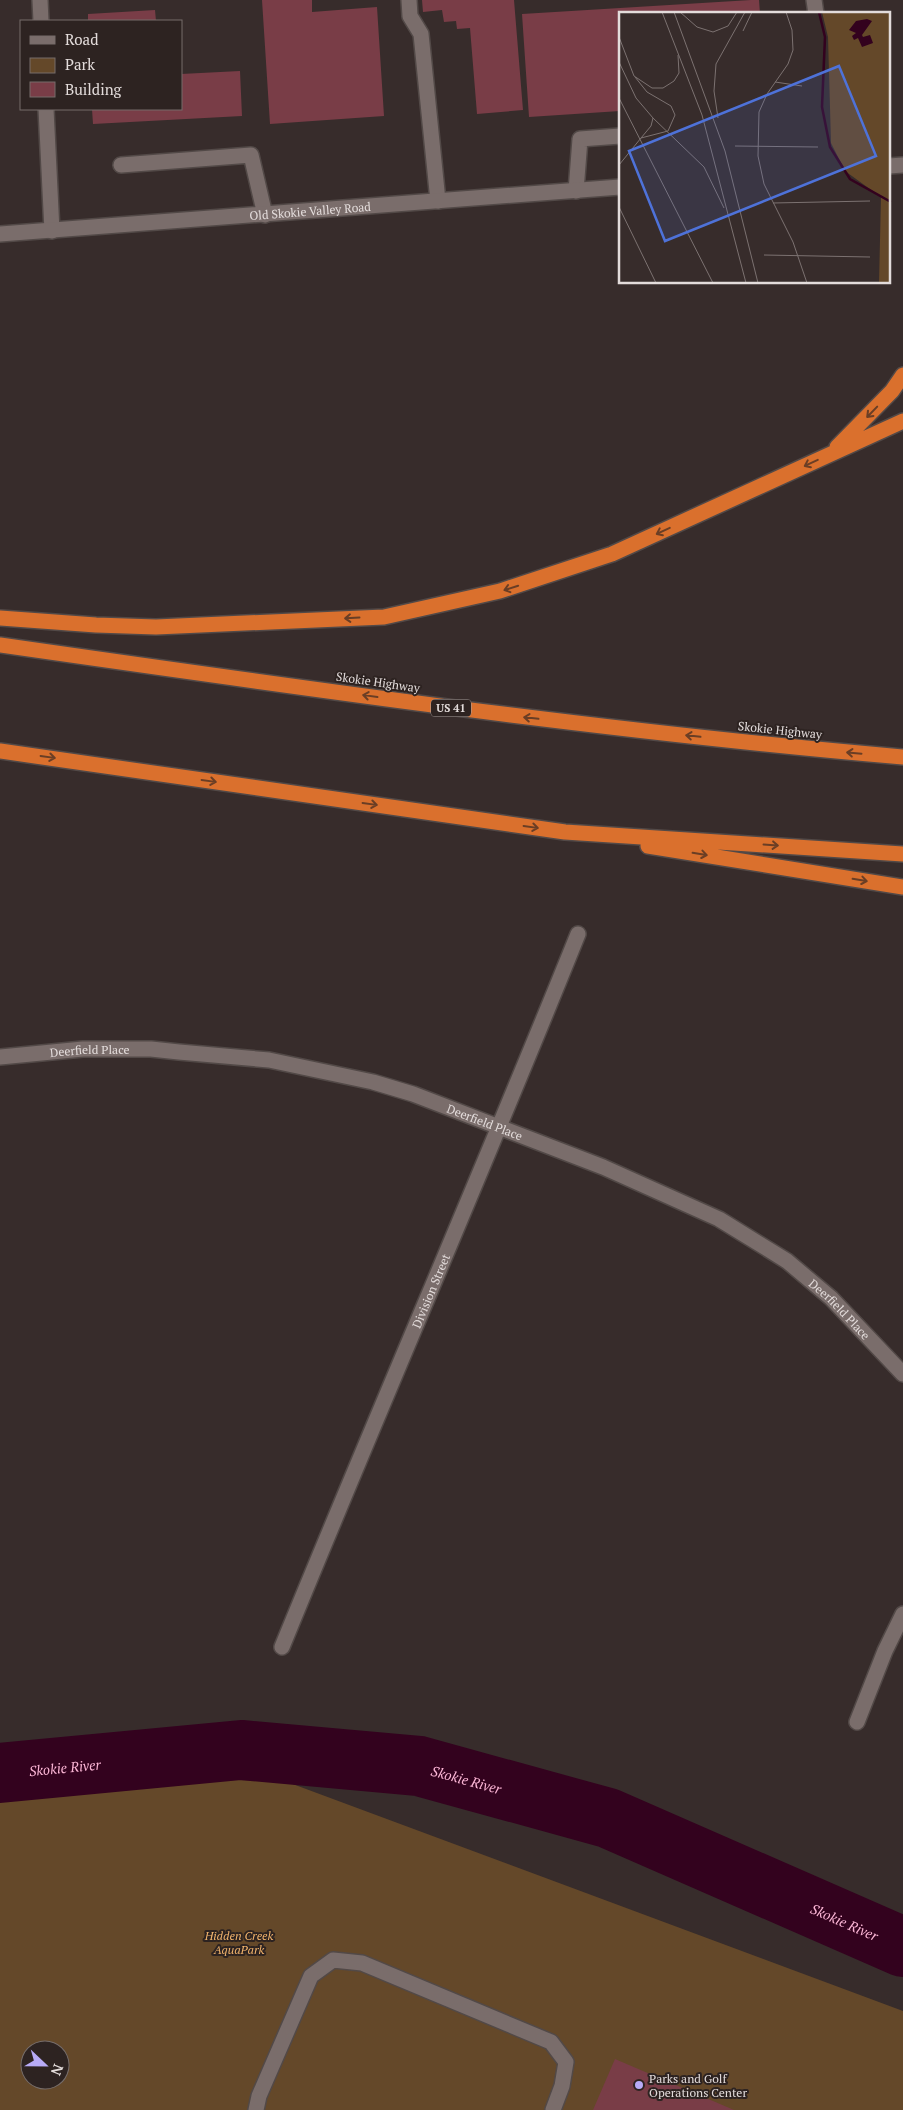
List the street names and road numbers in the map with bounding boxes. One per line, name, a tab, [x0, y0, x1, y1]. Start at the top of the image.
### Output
street label: Old Skokie Valley Road	[249, 198, 372, 223]
street label: Skokie Highway	[335, 669, 422, 695]
road number: US 41	[431, 700, 471, 716]
street label: Skokie Highway	[737, 718, 824, 742]
street label: Deerfield Place	[49, 1042, 130, 1060]
street label: Deerfield Place	[445, 1100, 525, 1143]
street label: Division Street	[408, 1251, 453, 1330]
street label: Deerfield Place	[806, 1276, 874, 1342]

